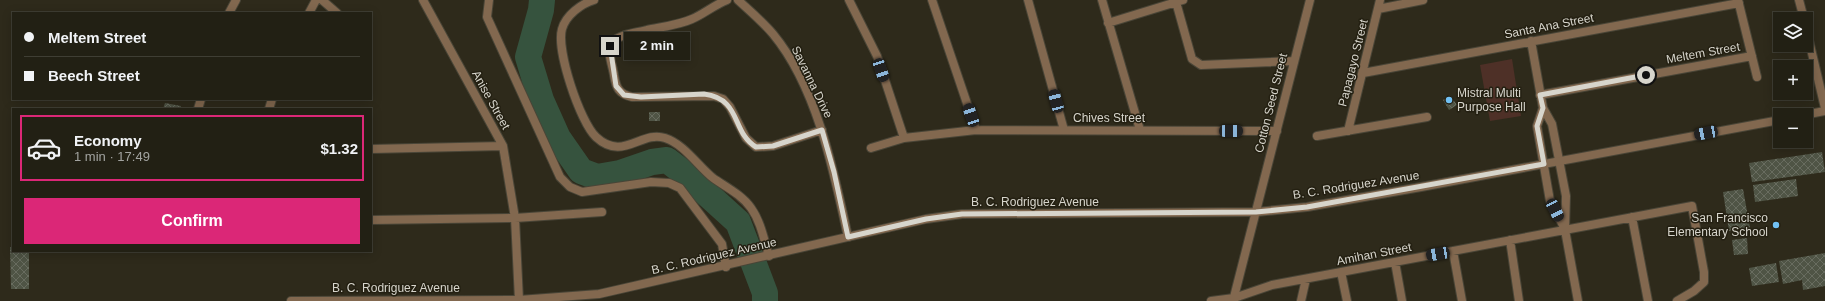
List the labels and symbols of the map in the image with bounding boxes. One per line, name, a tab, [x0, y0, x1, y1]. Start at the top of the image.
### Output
street label: Santa Ana Street	[1503, 10, 1596, 42]
street label: Papagayo Street	[1335, 17, 1371, 108]
callout: 2 min	[624, 32, 690, 60]
route end	[601, 37, 619, 55]
street label: Meltem Street	[1665, 40, 1742, 66]
street label: Savanna Drive	[788, 44, 836, 121]
street label: Cotton Seed Street	[1252, 51, 1290, 154]
car	[871, 57, 891, 83]
route start	[1637, 66, 1655, 84]
street label: Anise Street	[469, 68, 513, 133]
place label: Mistral Multi Purpose Hall	[1457, 86, 1526, 114]
car	[1047, 88, 1065, 114]
marker: Mistral Multi Purpose Hall	[1444, 95, 1454, 105]
car	[961, 102, 981, 128]
street label: Chives Street	[1073, 111, 1146, 125]
car	[1219, 125, 1243, 137]
car	[1693, 125, 1719, 141]
street label: B. C. Rodriguez Avenue	[1292, 168, 1421, 202]
street label: B. C. Rodriguez Avenue	[971, 195, 1099, 209]
car	[1544, 197, 1566, 223]
place label: San Francisco Elementary School	[1667, 211, 1768, 239]
marker: San Francisco Elementary School	[1771, 220, 1781, 230]
street label: B. C. Rodriguez Avenue	[650, 235, 778, 277]
street label: Amihan Street	[1335, 240, 1413, 268]
car	[1425, 246, 1451, 262]
street label: B. C. Rodriguez Avenue	[332, 281, 460, 295]

